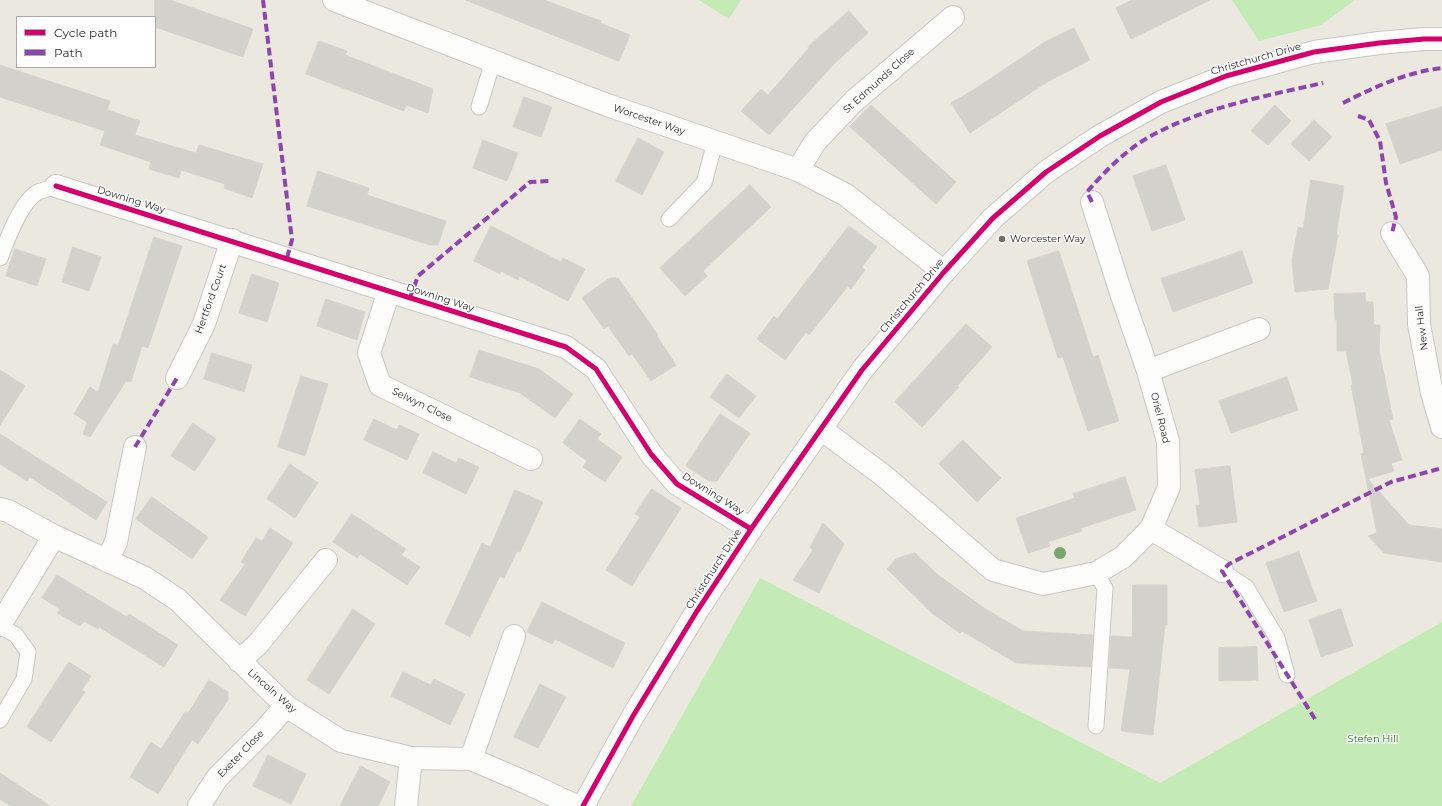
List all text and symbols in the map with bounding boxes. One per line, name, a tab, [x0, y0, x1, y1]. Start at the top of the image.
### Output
legend	[16, 16, 156, 68]
text: Cycle path	[54, 25, 117, 40]
street label: Christchurch Drive	[1210, 40, 1302, 78]
text: Path	[54, 45, 83, 60]
street label: St Edmunds Close	[841, 46, 917, 116]
street label: Worcester Way	[611, 102, 687, 138]
street label: Downing Way	[96, 184, 166, 216]
place label: Worcester Way	[1010, 233, 1085, 245]
marker: Worcester Way	[997, 234, 1007, 244]
street label: Christchurch Drive	[877, 256, 947, 336]
street label: Hertford Court	[193, 263, 229, 335]
street label: Downing Way	[405, 281, 475, 315]
street label: New Hall	[1413, 305, 1431, 351]
street label: Selwyn Close	[390, 385, 454, 425]
street label: Oriel Road	[1148, 391, 1172, 445]
street label: Downing Way	[680, 470, 746, 518]
street label: Christchurch Drive	[684, 527, 744, 611]
street label: Lincoln Way	[245, 666, 299, 716]
street label: Exeter Close	[215, 728, 267, 780]
park label: Stefen Hill	[1348, 733, 1398, 745]

